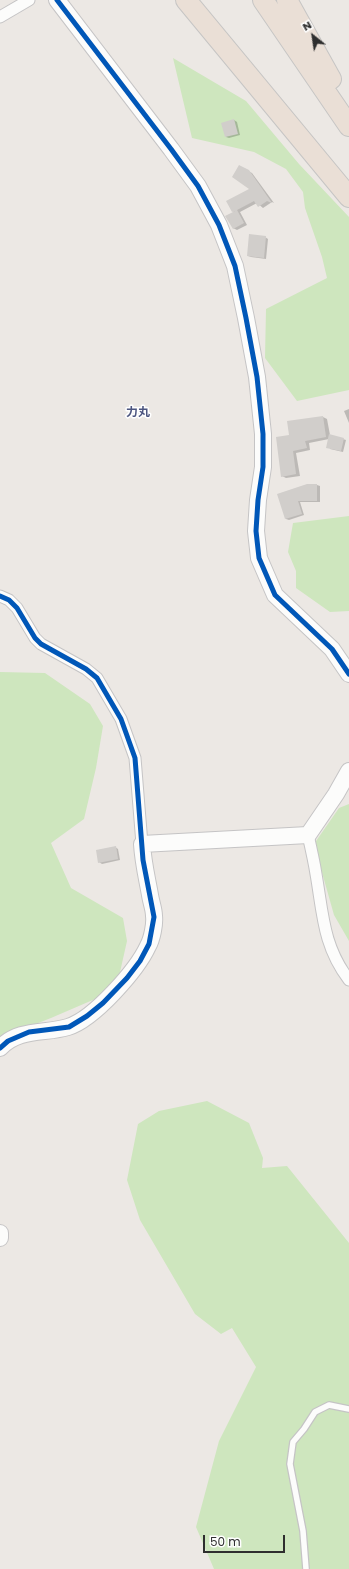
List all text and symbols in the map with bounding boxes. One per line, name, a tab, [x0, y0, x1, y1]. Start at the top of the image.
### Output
north arrow	[293, 16, 333, 56]
text: N	[299, 17, 315, 35]
district label: 力丸	[126, 406, 150, 420]
scale bar	[205, 1527, 287, 1553]
text: 50 m	[210, 1533, 241, 1550]

